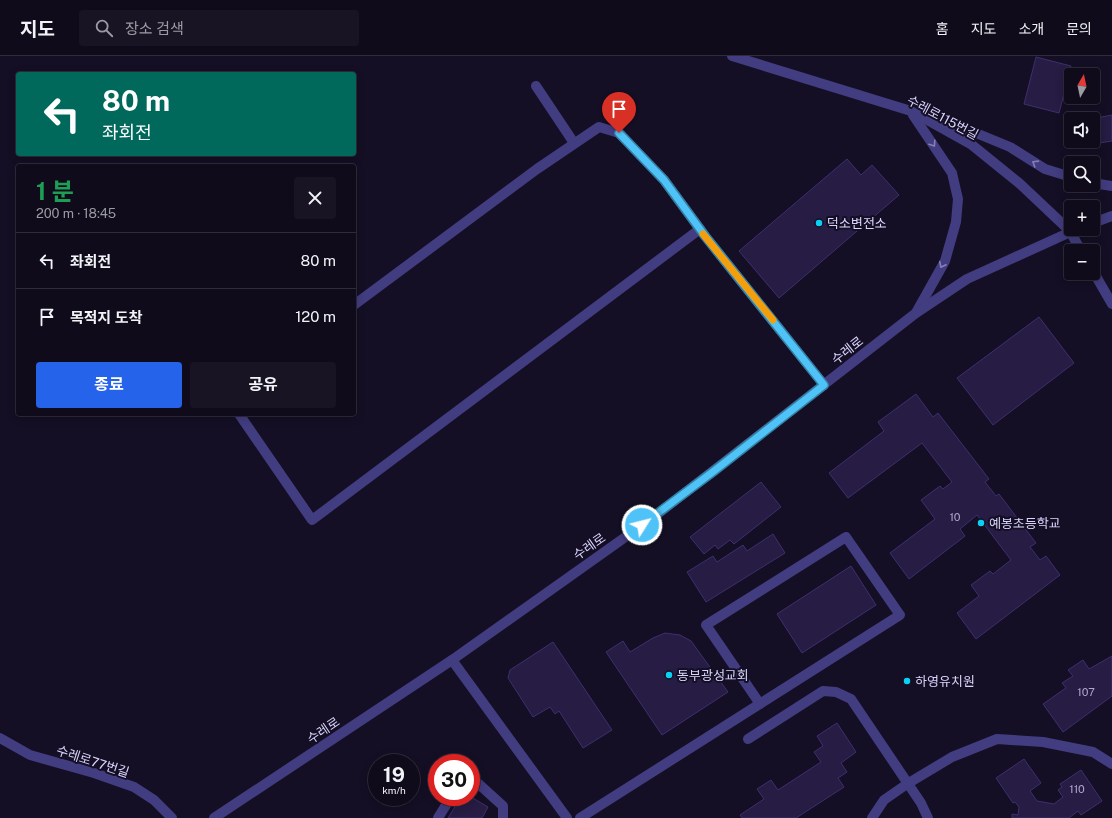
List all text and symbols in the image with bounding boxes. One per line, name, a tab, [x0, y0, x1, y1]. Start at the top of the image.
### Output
search box	[79, 10, 359, 46]
icon: search	[93, 17, 115, 39]
text: 지도	[20, 18, 55, 40]
text: 장소 검색	[125, 20, 184, 37]
text: 홈	[936, 21, 949, 37]
text: 지도	[971, 21, 996, 37]
text: 소개	[1018, 21, 1044, 37]
text: 문의	[1066, 21, 1092, 37]
north arrow	[1064, 68, 1100, 104]
map controls	[1064, 68, 1100, 280]
text: 80 m	[102, 84, 170, 117]
icon: left	[36, 88, 88, 140]
pin	[602, 92, 636, 133]
street label: 수레로115번길	[904, 92, 981, 143]
icon: arrive	[608, 98, 630, 120]
button: sound	[1064, 112, 1100, 148]
text: 좌회전	[102, 122, 152, 143]
one-way arrow	[928, 140, 936, 147]
button: search	[1064, 156, 1100, 192]
one-way arrow	[1032, 160, 1039, 168]
text: 1 분	[36, 177, 74, 205]
button: close	[294, 177, 336, 219]
button: +	[1064, 200, 1100, 236]
text: 200 m · 18:45	[36, 206, 116, 221]
place label: 덕소변전소	[827, 216, 887, 231]
marker: 덕소변전소	[814, 218, 824, 228]
button: −	[1064, 244, 1100, 280]
icon: left	[36, 250, 58, 272]
text: 80 m	[301, 252, 336, 269]
text: 좌회전	[70, 253, 111, 270]
one-way arrow	[939, 261, 947, 268]
icon: arrive	[36, 306, 58, 328]
text: 120 m	[295, 308, 336, 325]
text: 목적지 도착	[70, 309, 142, 326]
street label: 수레로	[829, 333, 866, 367]
button: 종료	[36, 362, 182, 408]
button: 공유	[190, 362, 336, 408]
position arrow	[621, 504, 663, 546]
house number: 10	[949, 511, 961, 523]
place label: 예봉초등학교	[989, 516, 1061, 531]
marker: 예봉초등학교	[976, 518, 986, 528]
street label: 수레로	[570, 530, 608, 563]
place label: 동부광성교회	[677, 668, 749, 683]
marker: 동부광성교회	[664, 670, 674, 680]
place label: 하영유치원	[915, 674, 975, 689]
marker: 하영유치원	[902, 676, 912, 686]
house number: 107	[1077, 686, 1095, 698]
street label: 수레로	[304, 714, 342, 747]
street label: 수레로77번길	[55, 743, 131, 780]
speed limit sign: 30	[428, 754, 480, 806]
text: 19	[383, 763, 405, 787]
house number: 110	[1069, 783, 1085, 795]
text: km/h	[382, 784, 406, 796]

